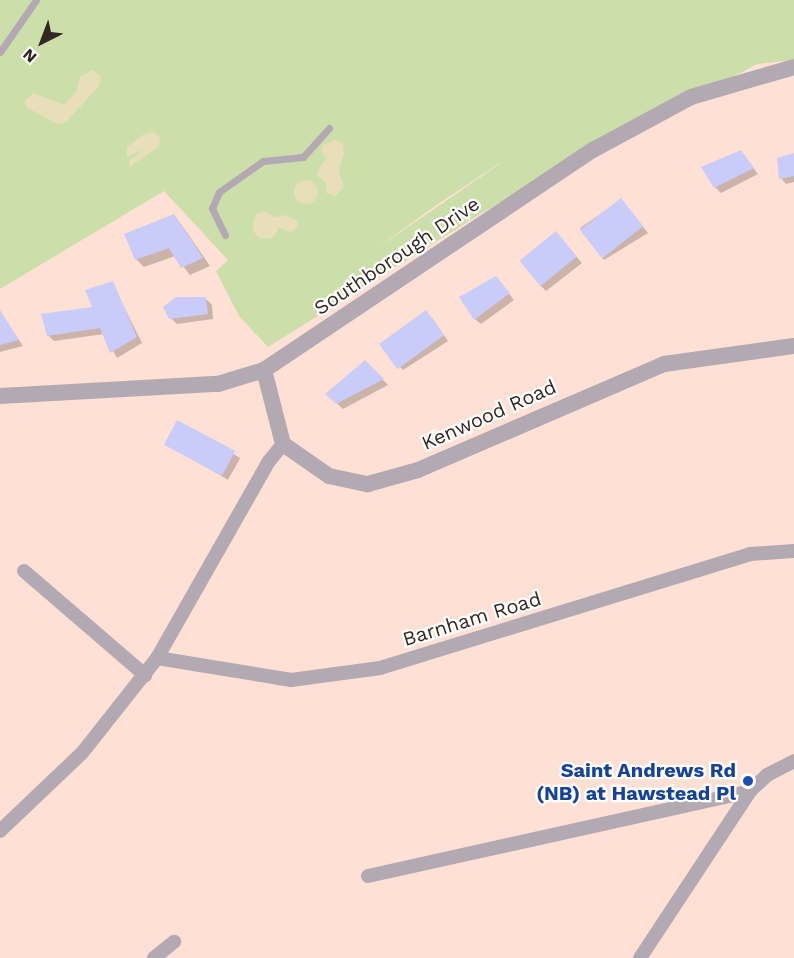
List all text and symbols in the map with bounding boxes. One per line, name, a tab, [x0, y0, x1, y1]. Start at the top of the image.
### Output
north arrow	[12, 12, 72, 72]
text: N	[19, 45, 40, 67]
street label: Southborough Drive	[310, 192, 484, 320]
street label: Kenwood Road	[418, 375, 560, 455]
street label: Barnham Road	[400, 587, 544, 651]
place label: Saint Andrews Rd (NB) at Hawstead Pl	[536, 758, 736, 805]
marker: Saint Andrews Rd (NB) at Hawstead Pl	[741, 774, 755, 788]

